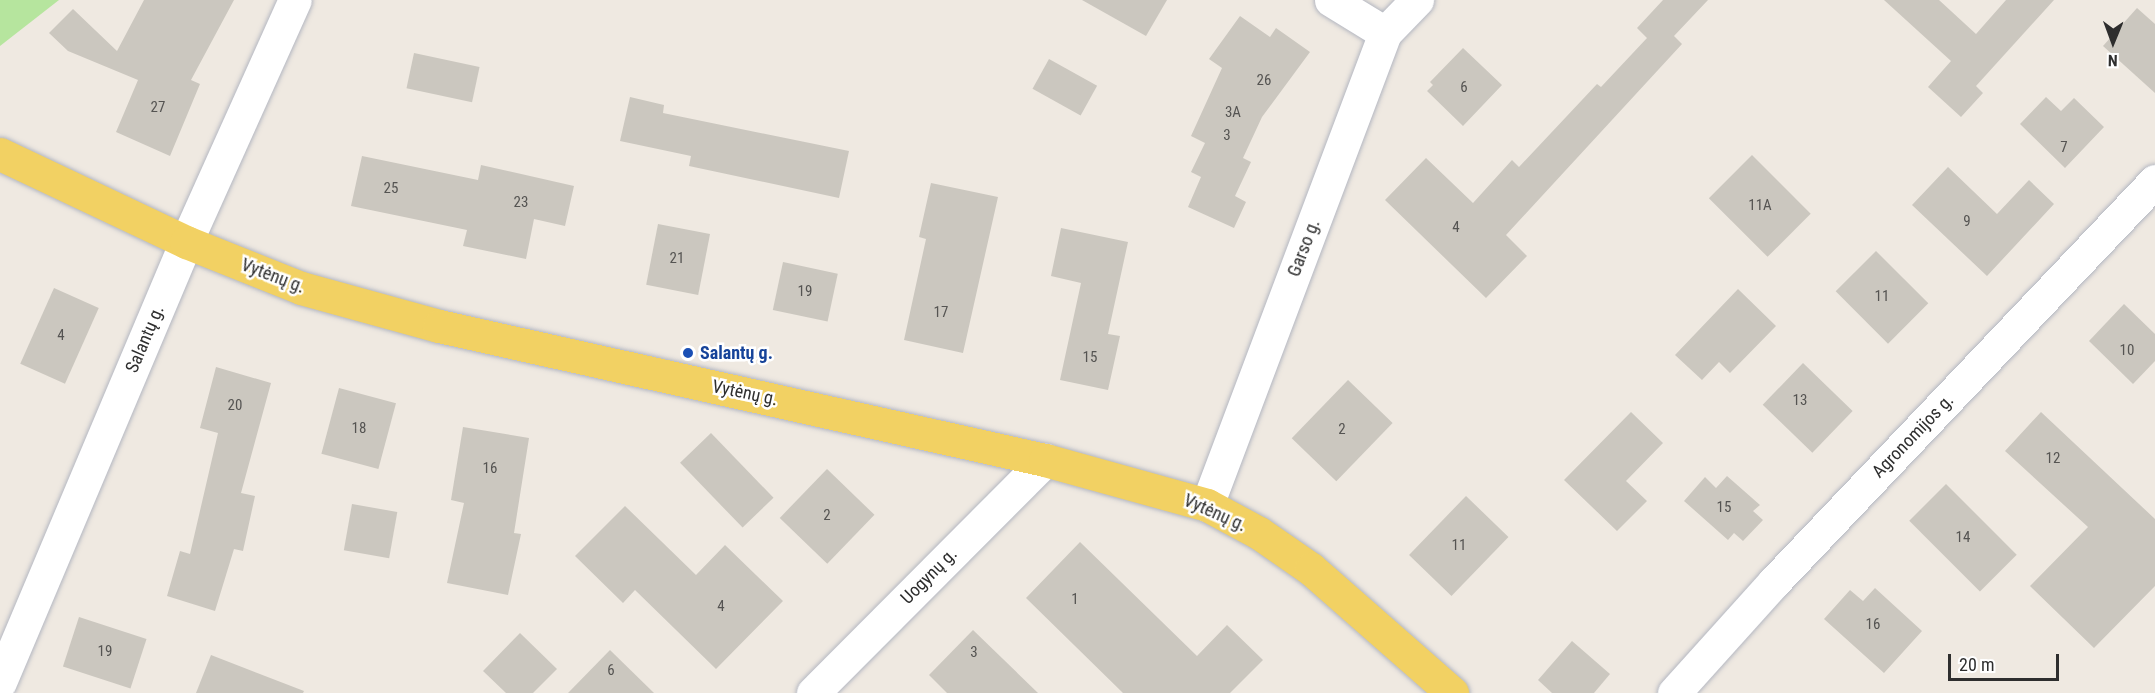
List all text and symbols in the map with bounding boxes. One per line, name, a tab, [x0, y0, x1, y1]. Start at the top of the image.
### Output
north arrow	[2083, 12, 2143, 72]
text: N	[2108, 51, 2118, 70]
house number: 26	[1257, 72, 1271, 90]
house number: 6	[1460, 79, 1468, 97]
house number: 27	[151, 99, 165, 117]
house number: 3A	[1225, 104, 1241, 122]
house number: 3	[1223, 127, 1231, 145]
house number: 7	[2060, 139, 2068, 157]
house number: 25	[384, 180, 398, 198]
house number: 23	[514, 194, 528, 212]
house number: 11A	[1748, 197, 1772, 215]
house number: 9	[1963, 213, 1971, 231]
street label: Garso g.	[1283, 216, 1325, 280]
house number: 4	[1452, 219, 1460, 237]
house number: 21	[670, 250, 684, 268]
street label: Vytėnų g.	[238, 254, 308, 298]
house number: 19	[798, 283, 812, 301]
house number: 11	[1875, 288, 1889, 306]
street label: Salantų g.	[121, 302, 169, 376]
house number: 17	[934, 304, 948, 322]
house number: 4	[57, 327, 65, 345]
place label: Salantų g.	[700, 342, 773, 364]
house number: 10	[2120, 342, 2134, 360]
marker: Salantų g.	[681, 346, 695, 360]
house number: 15	[1083, 349, 1097, 367]
street label: Vytėnų g.	[710, 376, 780, 410]
street label: Agronomijos g.	[1868, 390, 1958, 482]
house number: 13	[1793, 392, 1807, 410]
house number: 20	[228, 397, 242, 415]
house number: 18	[352, 420, 366, 438]
house number: 2	[1338, 421, 1346, 439]
house number: 12	[2046, 450, 2060, 468]
house number: 16	[483, 460, 497, 478]
street label: Vytėnų g.	[1180, 490, 1250, 536]
house number: 15	[1717, 499, 1731, 517]
house number: 2	[823, 507, 831, 525]
house number: 14	[1956, 529, 1970, 547]
house number: 11	[1452, 537, 1466, 555]
street label: Uogynų g.	[896, 543, 962, 609]
house number: 1	[1071, 591, 1079, 609]
house number: 4	[717, 598, 725, 616]
house number: 16	[1866, 616, 1880, 634]
scale bar	[1951, 642, 2062, 680]
house number: 19	[98, 643, 112, 661]
house number: 3	[970, 644, 978, 662]
text: 20 m	[1959, 654, 1994, 675]
house number: 6	[607, 662, 615, 680]

